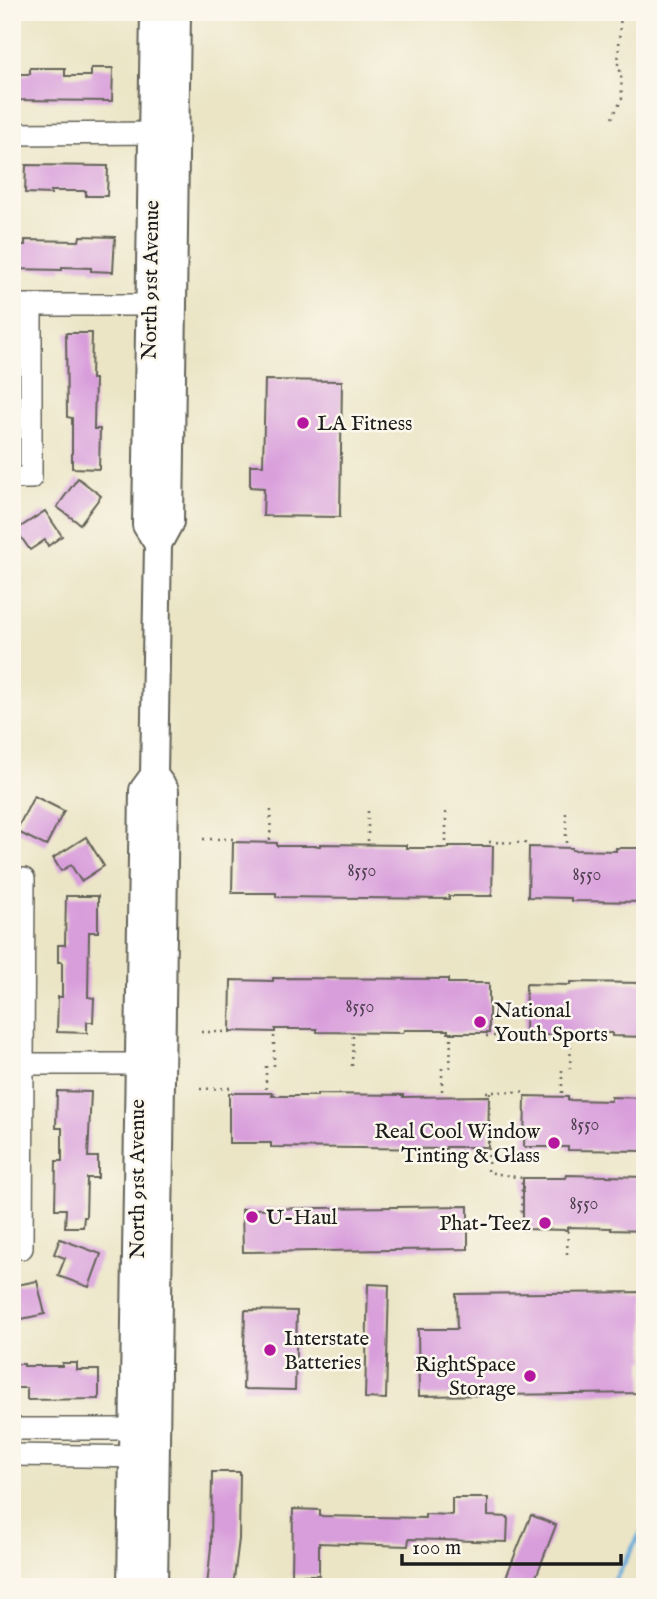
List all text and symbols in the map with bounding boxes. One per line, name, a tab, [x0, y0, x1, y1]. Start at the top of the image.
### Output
street label: North 91st Avenue	[137, 200, 166, 360]
place label: LA Fitness	[317, 411, 412, 438]
marker: LA Fitness	[295, 415, 311, 431]
house number: 8550	[348, 860, 376, 883]
house number: 8550	[573, 864, 601, 887]
house number: 8550	[346, 996, 374, 1019]
place label: National Youth Sports	[494, 998, 608, 1049]
marker: National Youth Sports	[472, 1014, 488, 1030]
street label: North 91st Avenue	[125, 1099, 152, 1259]
house number: 8550	[571, 1114, 599, 1137]
place label: Real Cool Window Tinting & Glass	[374, 1119, 541, 1170]
marker: Real Cool Window Tinting & Glass	[546, 1135, 562, 1151]
house number: 8550	[570, 1193, 598, 1216]
place label: U-Haul	[266, 1205, 338, 1232]
marker: U-Haul	[244, 1209, 260, 1225]
place label: Phat-Teez	[439, 1211, 531, 1238]
marker: Phat-Teez	[537, 1215, 553, 1231]
place label: Interstate Batteries	[284, 1326, 370, 1377]
marker: Interstate Batteries	[262, 1342, 278, 1358]
place label: RightSpace Storage	[415, 1352, 516, 1403]
marker: RightSpace Storage	[522, 1368, 538, 1384]
scale bar	[402, 1522, 620, 1566]
text: 100 m	[412, 1535, 461, 1562]

